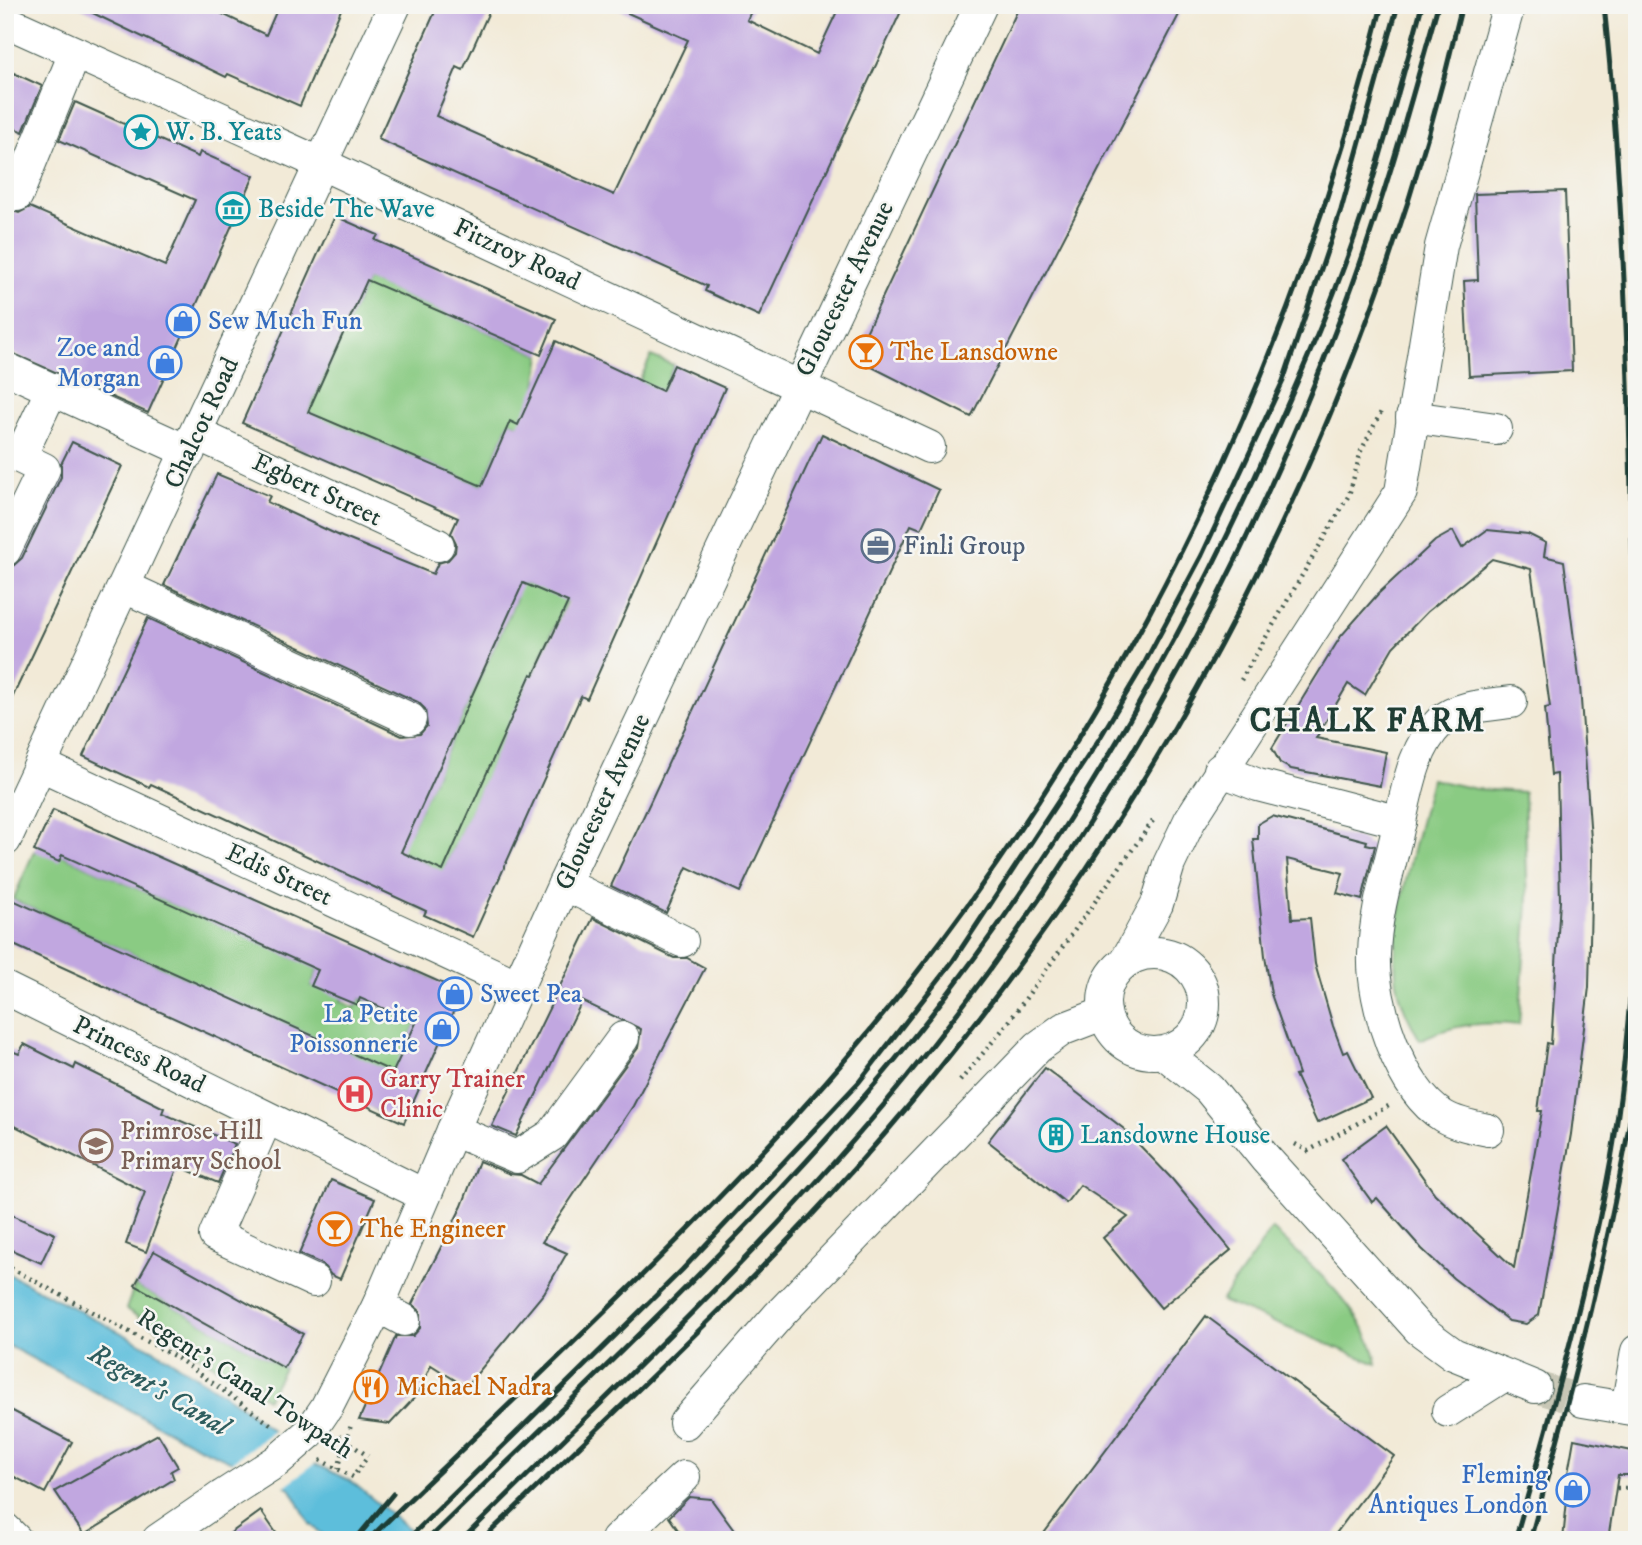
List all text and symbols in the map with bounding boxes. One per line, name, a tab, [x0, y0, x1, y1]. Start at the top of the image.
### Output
place icon: W. B. Yeats	[122, 113, 160, 151]
place label: W. B. Yeats	[165, 116, 282, 149]
museum icon: Beside The Wave	[214, 190, 252, 228]
place label: Beside The Wave	[258, 193, 435, 226]
street label: Gloucester Avenue	[788, 196, 902, 382]
street label: Fitzroy Road	[448, 211, 586, 299]
shop icon: Sew Much Fun	[164, 302, 202, 340]
place label: Sew Much Fun	[208, 305, 363, 338]
place label: Zoe and Morgan	[57, 332, 140, 395]
bar icon: The Lansdowne	[847, 333, 885, 371]
place label: The Lansdowne	[890, 336, 1058, 369]
shop icon: Zoe and Morgan	[146, 344, 184, 382]
street label: Chalcot Road	[157, 352, 247, 494]
street label: Egbert Street	[247, 446, 387, 534]
office icon: Finli Group	[859, 527, 897, 565]
place label: Finli Group	[903, 530, 1025, 563]
district label: CHALK FARM	[1249, 701, 1487, 742]
street label: Gloucester Avenue	[548, 708, 658, 896]
street label: Edis Street	[220, 836, 338, 914]
shop icon: Sweet Pea	[436, 975, 474, 1013]
place label: Sweet Pea	[480, 978, 582, 1011]
place label: La Petite Poissonnerie	[289, 998, 418, 1061]
street label: Princess Road	[67, 1009, 211, 1101]
shop icon: La Petite Poissonnerie	[423, 1010, 461, 1048]
place label: Garry Trainer Clinic	[380, 1063, 525, 1126]
hospital icon: Garry Trainer Clinic	[336, 1075, 374, 1113]
place label: Primrose Hill Primary School	[120, 1115, 281, 1178]
building icon: Lansdowne House	[1037, 1116, 1075, 1154]
place label: Lansdowne House	[1080, 1119, 1270, 1152]
school or university icon: Primrose Hill Primary School	[77, 1127, 115, 1165]
bar icon: The Engineer	[316, 1210, 354, 1248]
place label: The Engineer	[360, 1213, 506, 1246]
street label: Regent's Canal Towpath	[131, 1302, 359, 1466]
water label: Regent's Canal	[83, 1336, 235, 1444]
restaurant icon: Michael Nadra	[352, 1368, 390, 1406]
place label: Michael Nadra	[396, 1371, 552, 1404]
place label: Fleming Antiques London	[1368, 1459, 1548, 1522]
shop icon: Fleming Antiques London	[1554, 1471, 1592, 1509]

